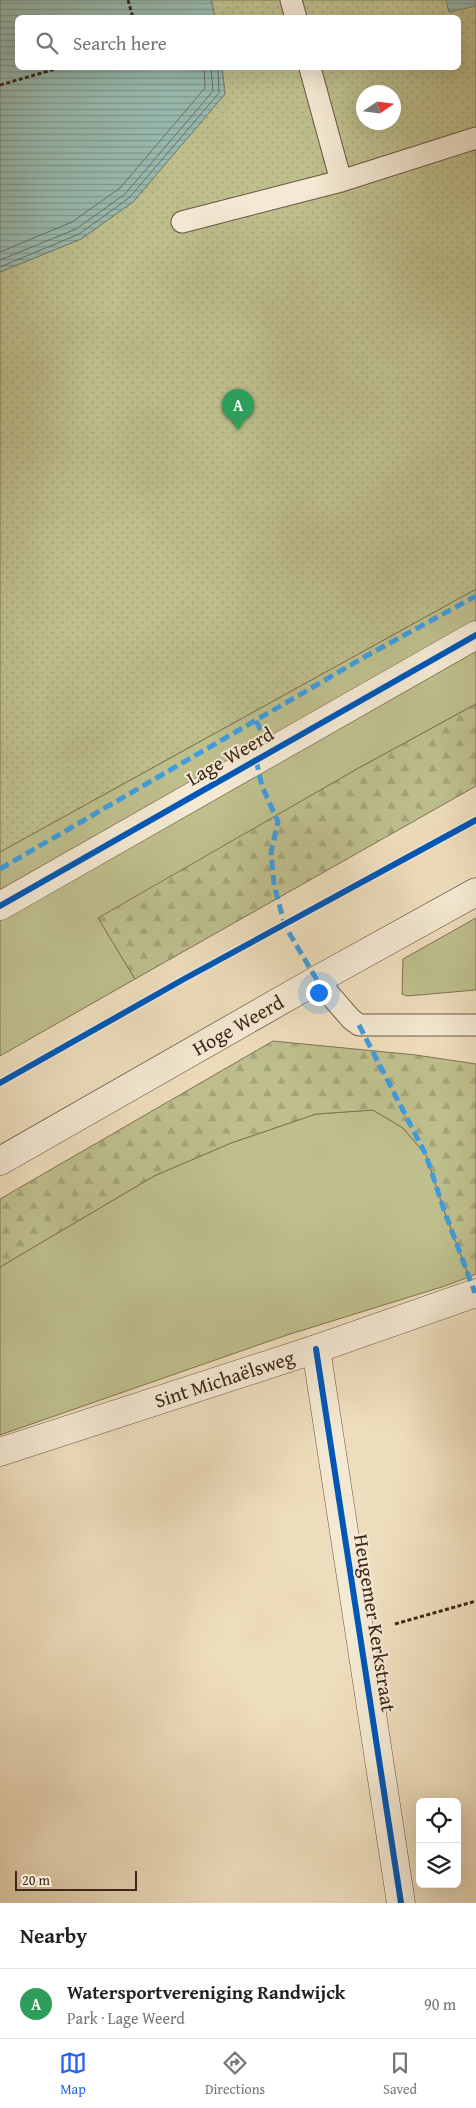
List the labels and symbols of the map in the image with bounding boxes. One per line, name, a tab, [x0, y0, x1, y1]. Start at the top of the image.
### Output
north arrow	[356, 85, 401, 130]
pin: A	[222, 389, 254, 430]
street label: Lage Weerd	[181, 719, 279, 792]
your location	[306, 980, 332, 1006]
street label: Hoge Weerd	[187, 987, 289, 1062]
street label: Sint Michaëlsweg	[151, 1342, 298, 1415]
street label: Heugemer Kerkstraat	[347, 1532, 404, 1714]
scale bar	[15, 1868, 138, 1891]

